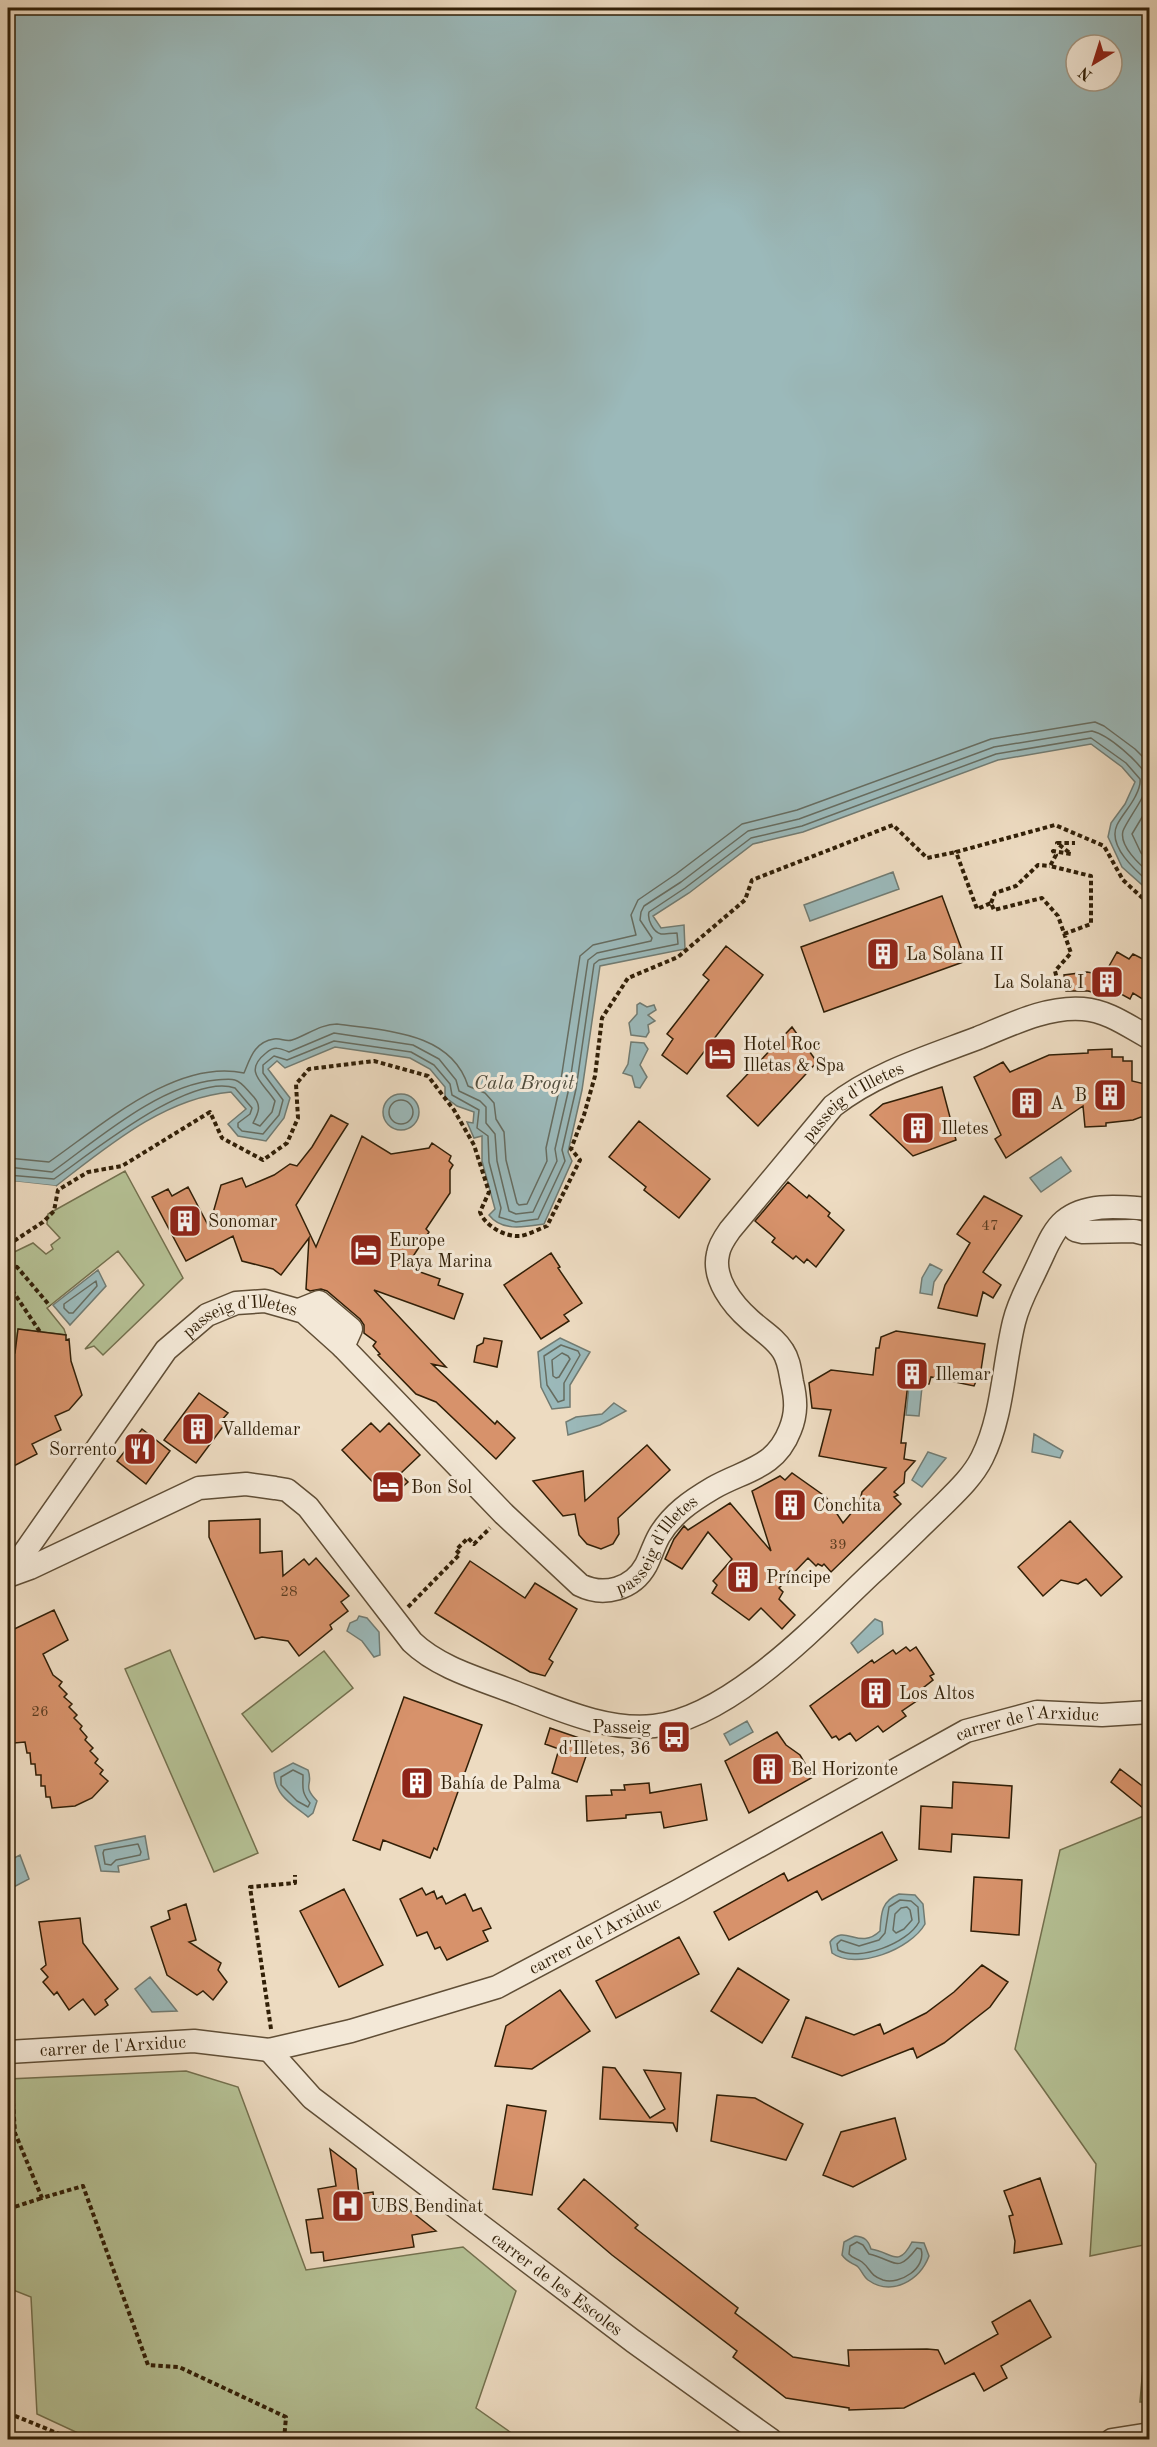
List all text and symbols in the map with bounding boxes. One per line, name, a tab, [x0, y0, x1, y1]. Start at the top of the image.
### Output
north arrow	[1064, 33, 1124, 93]
text: N	[1076, 63, 1096, 83]
building icon: La Solana II	[865, 936, 901, 972]
place label: La Solana II	[906, 946, 1004, 964]
building icon: La Solana I	[1089, 964, 1125, 1000]
place label: La Solana I	[993, 974, 1084, 992]
hotel icon: Hotel Roc Illetas & Spa	[702, 1036, 738, 1072]
place label: Hotel Roc Illetas & Spa	[743, 1036, 845, 1075]
street label: passeig d'Illetes	[799, 1059, 907, 1146]
water label: Cala Brogit	[474, 1074, 575, 1094]
building icon: B	[1092, 1077, 1128, 1113]
building icon: A	[1009, 1085, 1045, 1121]
place label: B	[1075, 1087, 1087, 1105]
place label: A	[1050, 1095, 1064, 1113]
building icon: Illetes	[900, 1110, 936, 1146]
place label: Illetes	[941, 1120, 989, 1138]
building icon: Sonomar	[167, 1203, 203, 1239]
place label: Sonomar	[208, 1213, 278, 1231]
house number: 47	[981, 1219, 999, 1234]
hotel icon: Europe Playa Marina	[348, 1232, 384, 1268]
place label: Europe Playa Marina	[389, 1232, 493, 1271]
street label: passeig d'Illetes	[180, 1293, 300, 1342]
building icon: Illemar	[894, 1356, 930, 1392]
place label: Illemar	[935, 1366, 991, 1384]
building icon: Valldemar	[180, 1411, 216, 1447]
place label: Valldemar	[221, 1421, 301, 1439]
restaurant icon: Sorrento	[122, 1431, 158, 1467]
place label: Sorrento	[49, 1441, 117, 1459]
hotel icon: Bon Sol	[370, 1469, 406, 1505]
place label: Bon Sol	[411, 1479, 472, 1497]
building icon: Conchita	[772, 1487, 808, 1523]
street label: passeig d'Illetes	[614, 1492, 701, 1598]
place label: Conchita	[813, 1497, 882, 1515]
house number: 39	[829, 1538, 847, 1553]
building icon: Príncipe	[725, 1559, 761, 1595]
place label: Príncipe	[766, 1569, 831, 1587]
house number: 28	[280, 1585, 298, 1600]
building icon: Los Altos	[858, 1675, 894, 1711]
place label: Los Altos	[899, 1685, 975, 1703]
street label: carrer de l'Arxiduc	[952, 1704, 1099, 1745]
house number: 26	[31, 1705, 49, 1720]
place label: Passeig d'Illetes, 36	[559, 1719, 651, 1758]
bus stop icon: Passeig d'Illetes, 36	[656, 1719, 692, 1755]
building icon: Bel Horizonte	[750, 1751, 786, 1787]
place label: Bel Horizonte	[791, 1761, 898, 1779]
building icon: Bahía de Palma	[399, 1765, 435, 1801]
place label: Bahía de Palma	[440, 1775, 561, 1793]
street label: carrer de l'Arxiduc	[526, 1894, 664, 1978]
street label: carrer de l'Arxiduc	[39, 2033, 187, 2060]
hospital icon: UBS Bendinat	[330, 2188, 366, 2224]
place label: UBS Bendinat	[371, 2198, 483, 2216]
street label: carrer de les Escoles	[488, 2229, 626, 2340]

